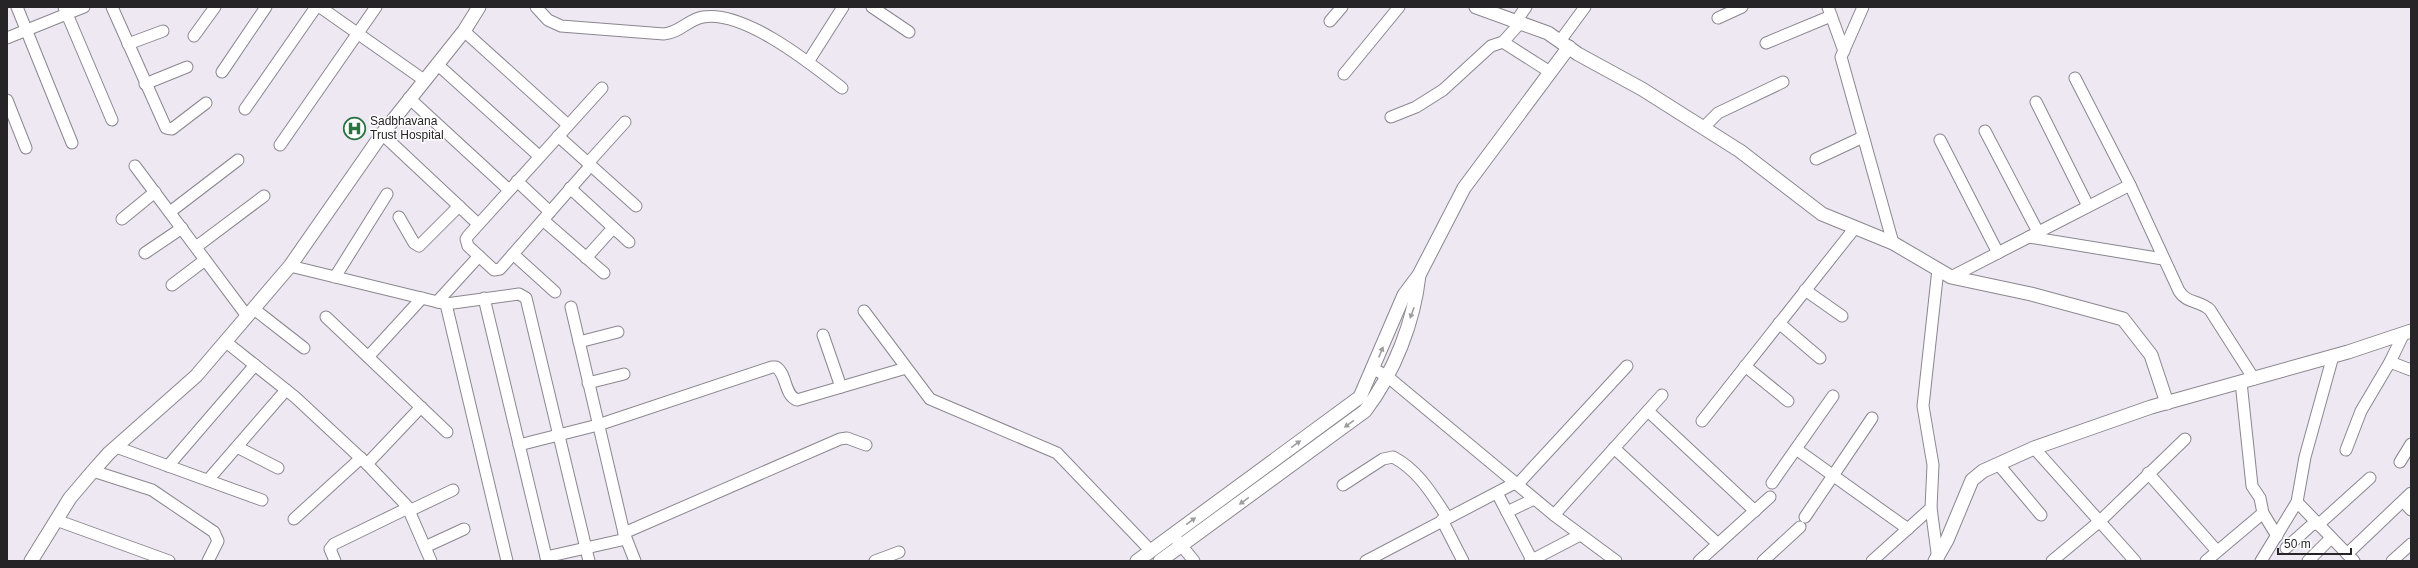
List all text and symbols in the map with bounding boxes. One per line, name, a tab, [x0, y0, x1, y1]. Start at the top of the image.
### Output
place label: Sadbhavana Trust Hospital	[370, 114, 444, 142]
hospital icon: Sadbhavana Trust Hospital	[341, 115, 367, 141]
one-way arrow	[1409, 308, 1415, 320]
one-way arrow	[1378, 346, 1384, 357]
one-way arrow	[1343, 420, 1354, 428]
one-way arrow	[1290, 440, 1301, 449]
one-way arrow	[1238, 496, 1249, 505]
one-way arrow	[1186, 517, 1196, 525]
scale bar	[2278, 530, 2351, 556]
text: 50 m	[2284, 537, 2311, 551]

